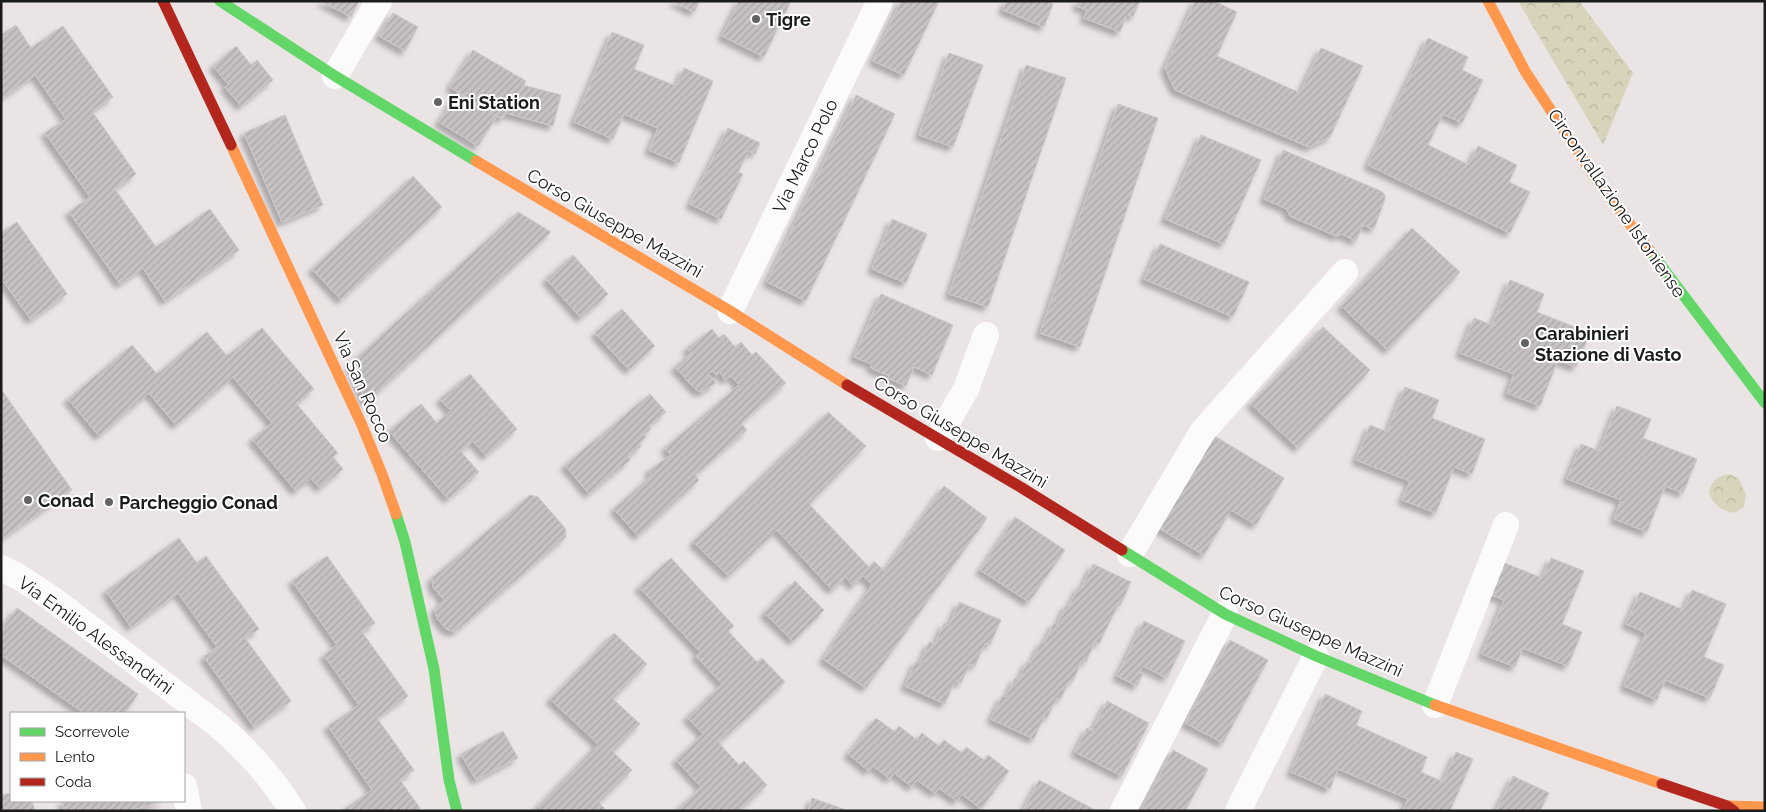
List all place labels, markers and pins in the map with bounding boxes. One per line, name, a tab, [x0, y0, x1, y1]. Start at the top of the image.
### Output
place label: Tigre	[766, 9, 811, 30]
marker: Tigre	[750, 13, 762, 25]
place label: Eni Station	[448, 92, 540, 113]
marker: Eni Station	[432, 96, 444, 108]
place label: Carabinieri Stazione di Vasto	[1535, 323, 1681, 365]
marker: Carabinieri Stazione di Vasto	[1519, 337, 1531, 349]
place label: Conad	[38, 490, 94, 511]
place label: Parcheggio Conad	[119, 492, 278, 513]
marker: Conad	[22, 494, 34, 506]
marker: Parcheggio Conad	[103, 496, 115, 508]

